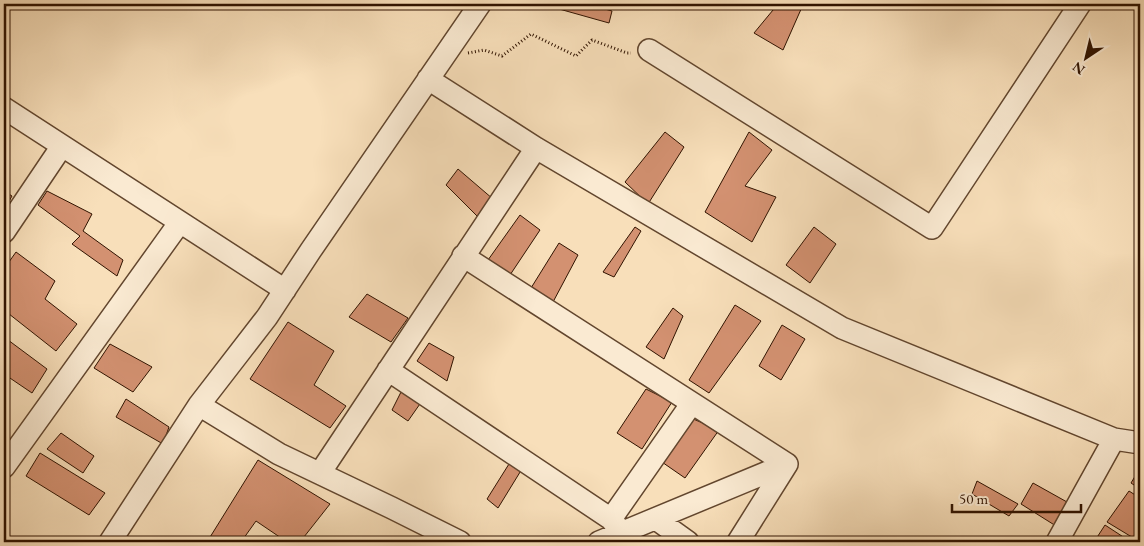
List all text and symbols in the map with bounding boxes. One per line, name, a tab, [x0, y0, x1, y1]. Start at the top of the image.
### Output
north arrow	[1062, 32, 1112, 82]
text: N	[1068, 58, 1088, 79]
scale bar	[952, 481, 1080, 513]
text: 50 m	[959, 489, 988, 508]

